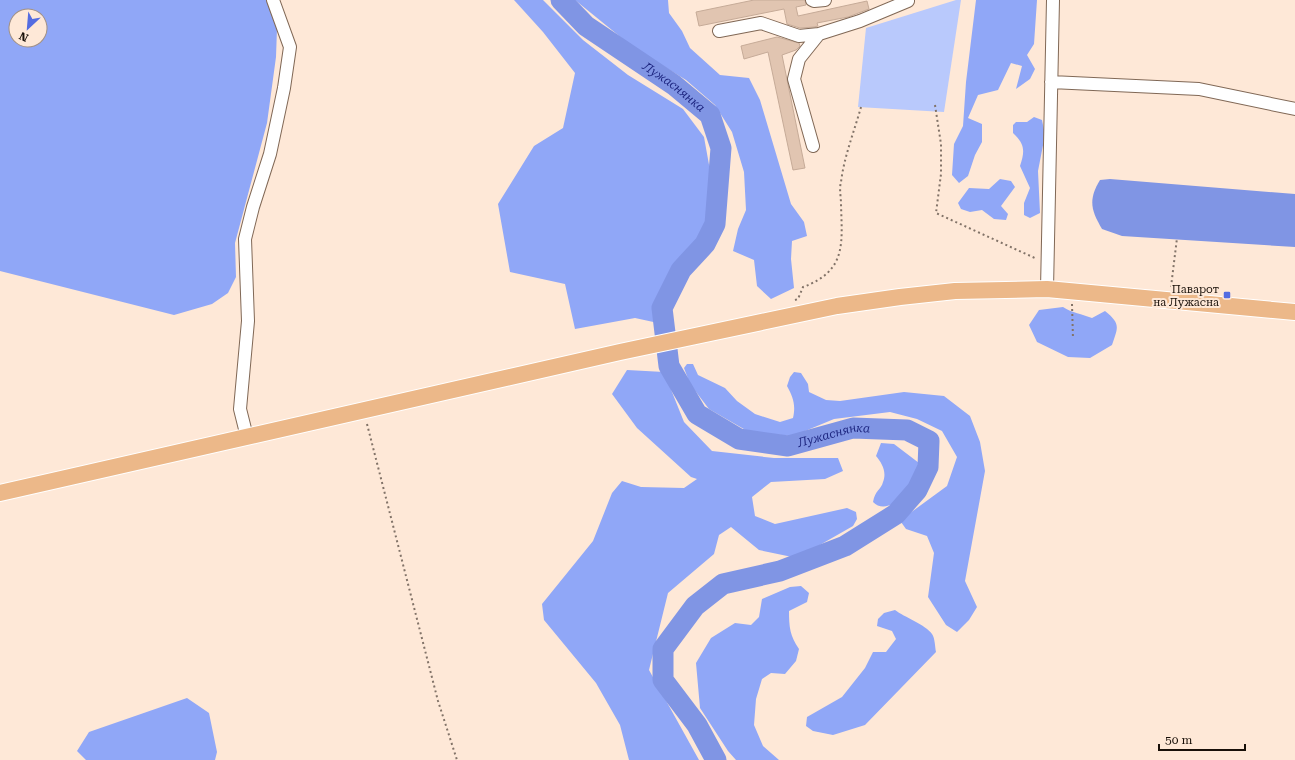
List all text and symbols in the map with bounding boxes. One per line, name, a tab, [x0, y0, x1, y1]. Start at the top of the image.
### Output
north arrow	[8, 8, 48, 48]
text: N	[17, 29, 30, 44]
water label: Лужаснянка	[639, 59, 708, 115]
place label: Паварот на Лужасна	[1153, 283, 1219, 309]
marker: Паварот на Лужасна	[1222, 290, 1232, 300]
water label: Лужаснянка	[795, 420, 870, 450]
scale bar	[1159, 726, 1245, 752]
text: 50 m	[1165, 733, 1192, 747]

